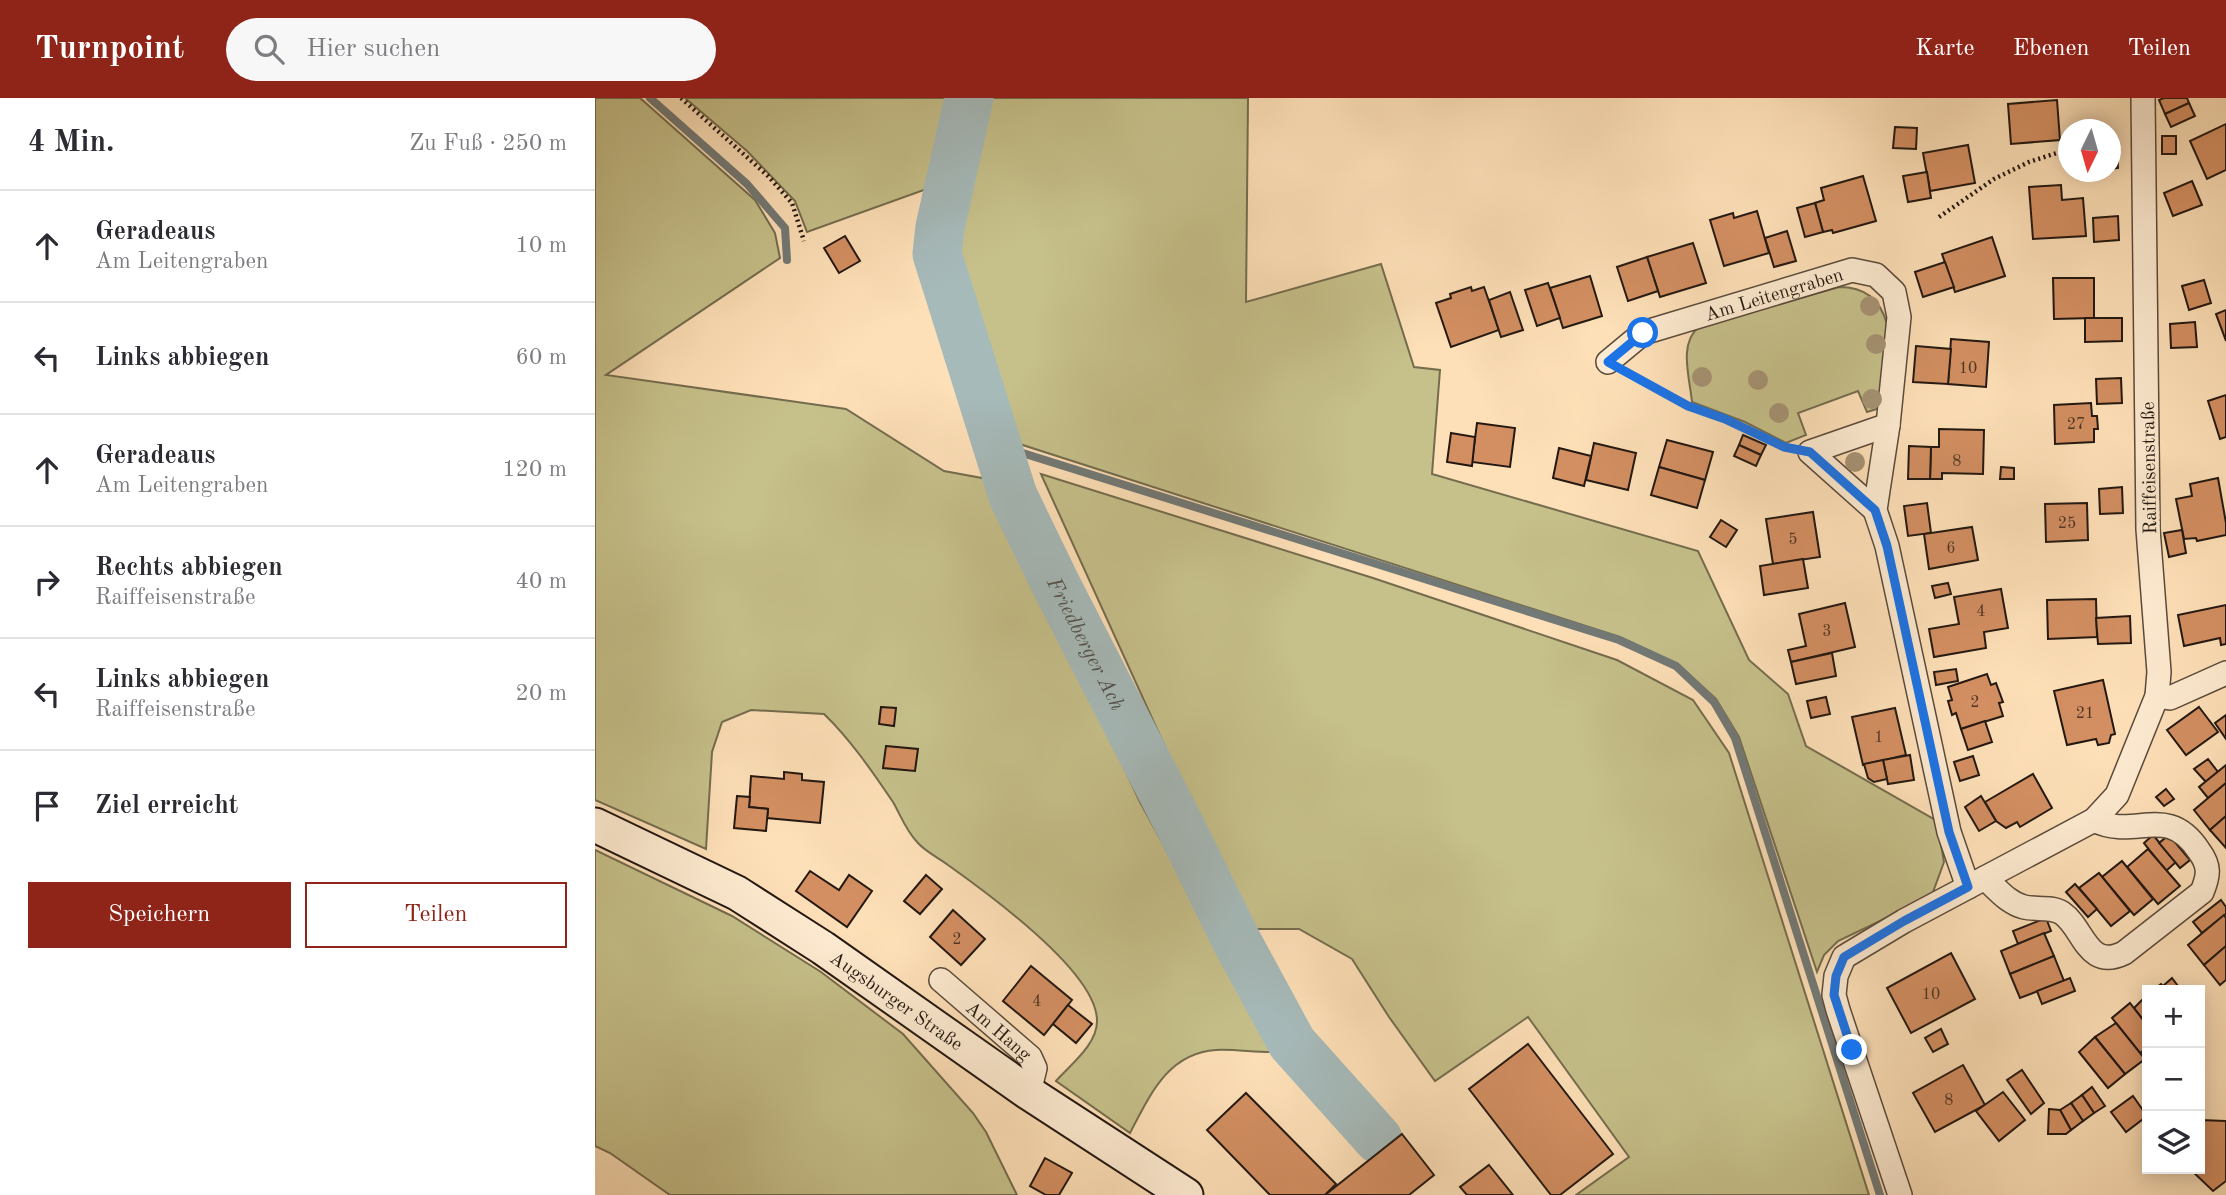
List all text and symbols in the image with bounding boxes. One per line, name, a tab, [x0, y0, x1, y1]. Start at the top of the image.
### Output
search box	[226, 18, 716, 81]
icon: search	[250, 30, 288, 68]
text: Turnpoint	[35, 33, 184, 66]
text: Hier suchen	[306, 36, 440, 62]
text: Karte	[1915, 37, 1975, 61]
text: Ebenen	[2013, 37, 2089, 61]
text: Teilen	[2127, 37, 2191, 61]
north arrow	[2058, 119, 2121, 182]
text: 4 Min.	[28, 128, 114, 158]
text: Zu Fuß · 250 m	[409, 132, 567, 155]
text: Geradeaus	[95, 219, 215, 245]
icon: ahead	[28, 227, 66, 265]
text: 10 m	[516, 234, 567, 257]
text: Am Leitengraben	[95, 250, 269, 273]
street label: Am Leitengraben	[1703, 266, 1846, 326]
route start	[1627, 317, 1658, 348]
icon: left	[28, 339, 66, 377]
text: Links abbiegen	[95, 345, 269, 371]
text: 60 m	[516, 346, 567, 369]
house number: 10	[1959, 361, 1977, 377]
street label: Raiffeisenstraße	[2140, 402, 2161, 534]
house number: 27	[2067, 417, 2085, 433]
text: Geradeaus	[95, 443, 215, 469]
icon: ahead	[28, 451, 66, 489]
house number: 8	[1952, 454, 1962, 470]
text: 120 m	[502, 458, 567, 481]
text: Am Leitengraben	[95, 474, 269, 497]
house number: 25	[2058, 516, 2076, 532]
house number: 5	[1788, 532, 1798, 548]
house number: 6	[1946, 541, 1956, 557]
text: Rechts abbiegen	[95, 555, 283, 581]
icon: right	[28, 563, 66, 601]
text: 40 m	[516, 570, 567, 593]
water label: Friedberger Ach	[1042, 574, 1128, 715]
text: Raiffeisenstraße	[95, 586, 256, 609]
house number: 4	[1976, 604, 1986, 620]
house number: 3	[1822, 624, 1832, 640]
text: Links abbiegen	[95, 667, 269, 693]
icon: left	[28, 675, 66, 713]
text: 20 m	[516, 682, 567, 705]
house number: 2	[1970, 695, 1980, 711]
text: Raiffeisenstraße	[95, 698, 256, 721]
house number: 21	[2076, 706, 2094, 722]
house number: 1	[1874, 730, 1884, 746]
icon: arrive	[28, 787, 66, 825]
text: Ziel erreicht	[95, 793, 238, 819]
button: Speichern	[28, 882, 291, 948]
button: Teilen	[305, 882, 567, 948]
house number: 2	[952, 932, 962, 948]
street label: Augsburger Straße	[826, 949, 965, 1055]
map controls	[2142, 985, 2205, 1174]
button: +	[2142, 985, 2205, 1048]
house number: 10	[1922, 987, 1940, 1003]
house number: 4	[1032, 994, 1042, 1010]
street label: Am Hang	[961, 999, 1035, 1066]
route end	[1836, 1034, 1867, 1065]
button: −	[2142, 1048, 2205, 1111]
house number: 8	[1944, 1093, 1954, 1109]
button: layers	[2142, 1111, 2205, 1174]

